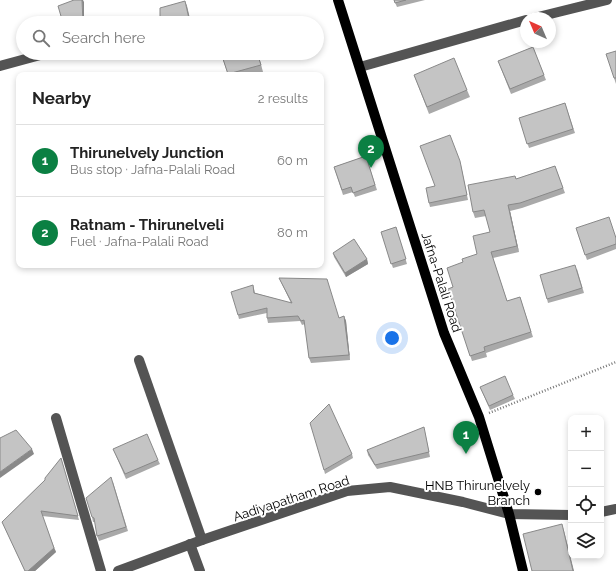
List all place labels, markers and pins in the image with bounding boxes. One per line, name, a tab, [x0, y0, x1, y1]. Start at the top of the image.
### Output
pin: 2	[358, 135, 384, 168]
pin: 1	[453, 421, 479, 454]
place label: HNB Thirunelvely Branch	[425, 478, 530, 508]
marker: HNB Thirunelvely Branch	[533, 487, 543, 497]

